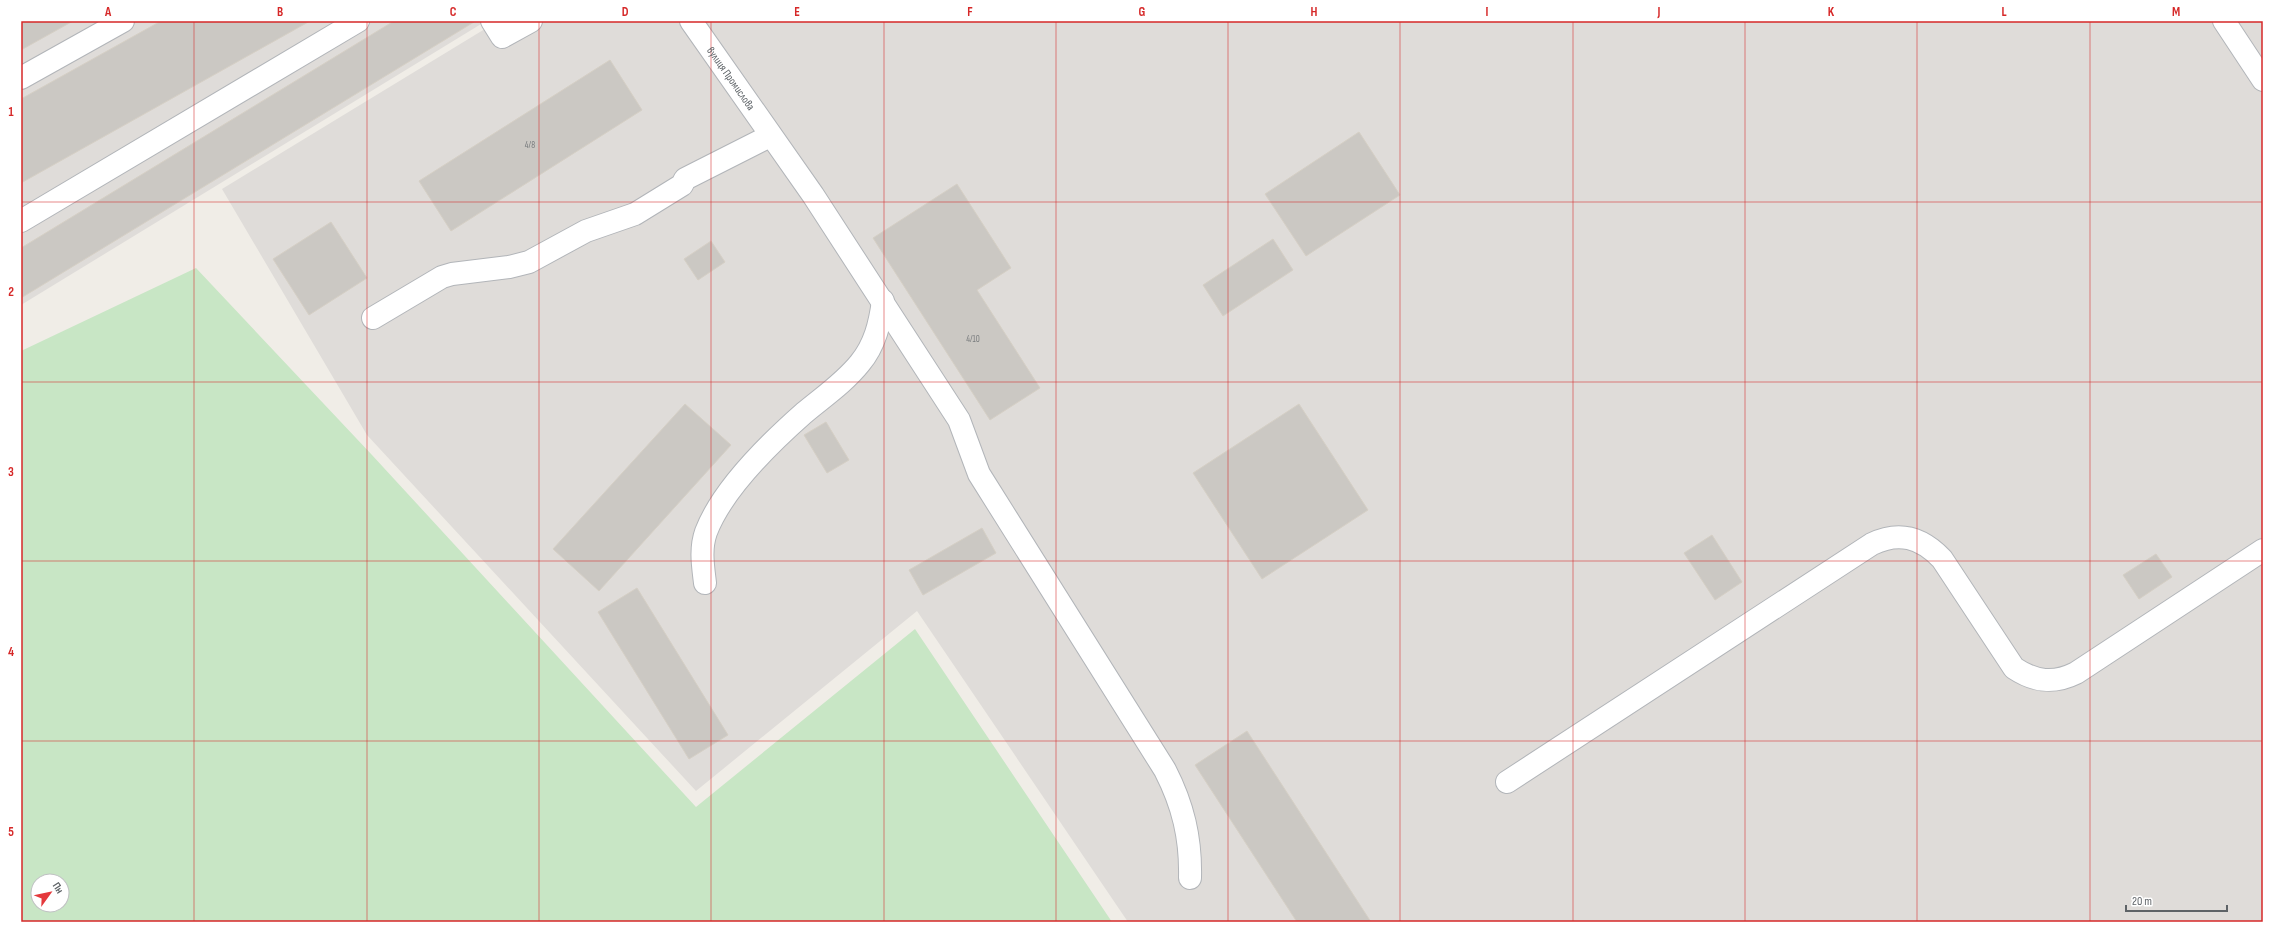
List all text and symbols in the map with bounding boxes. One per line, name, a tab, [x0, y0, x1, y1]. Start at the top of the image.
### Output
text: A	[104, 4, 112, 20]
text: B	[277, 4, 283, 20]
text: C	[450, 4, 457, 20]
text: D	[622, 4, 629, 20]
text: E	[794, 4, 800, 20]
text: F	[967, 4, 973, 20]
text: G	[1139, 4, 1146, 20]
text: H	[1311, 4, 1318, 20]
text: I	[1486, 4, 1489, 20]
text: J	[1657, 4, 1661, 20]
text: K	[1828, 4, 1835, 20]
text: L	[2001, 4, 2007, 20]
text: M	[2172, 4, 2180, 20]
street label: вулиця Промислова	[705, 44, 758, 112]
text: 1	[8, 104, 14, 120]
house number: 4/8	[525, 140, 535, 151]
text: 2	[8, 284, 14, 300]
house number: 4/10	[966, 334, 980, 345]
text: 3	[8, 464, 14, 480]
text: 4	[8, 644, 14, 660]
text: 5	[8, 824, 14, 840]
north arrow	[30, 873, 70, 913]
text: Пн	[50, 880, 66, 896]
scale bar	[2126, 887, 2227, 913]
text: 20 m	[2132, 894, 2152, 909]

